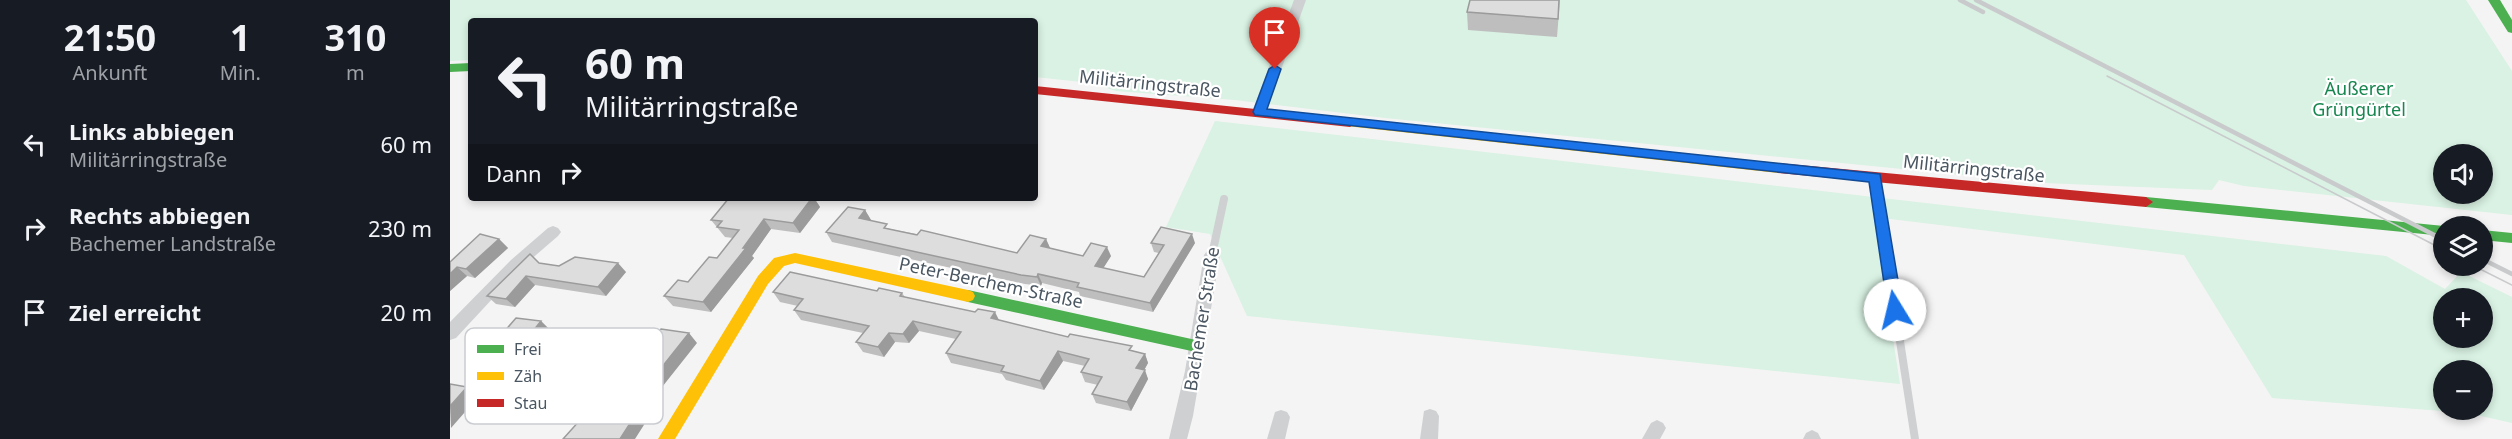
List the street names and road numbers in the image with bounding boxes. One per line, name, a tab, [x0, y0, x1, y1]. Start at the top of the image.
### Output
street label: Militärringstraße	[1078, 64, 1222, 102]
street label: Militärringstraße	[1902, 149, 2046, 187]
street label: Bachemer Straße	[1178, 245, 1224, 393]
street label: Peter-Berchem-Straße	[897, 251, 1085, 313]

